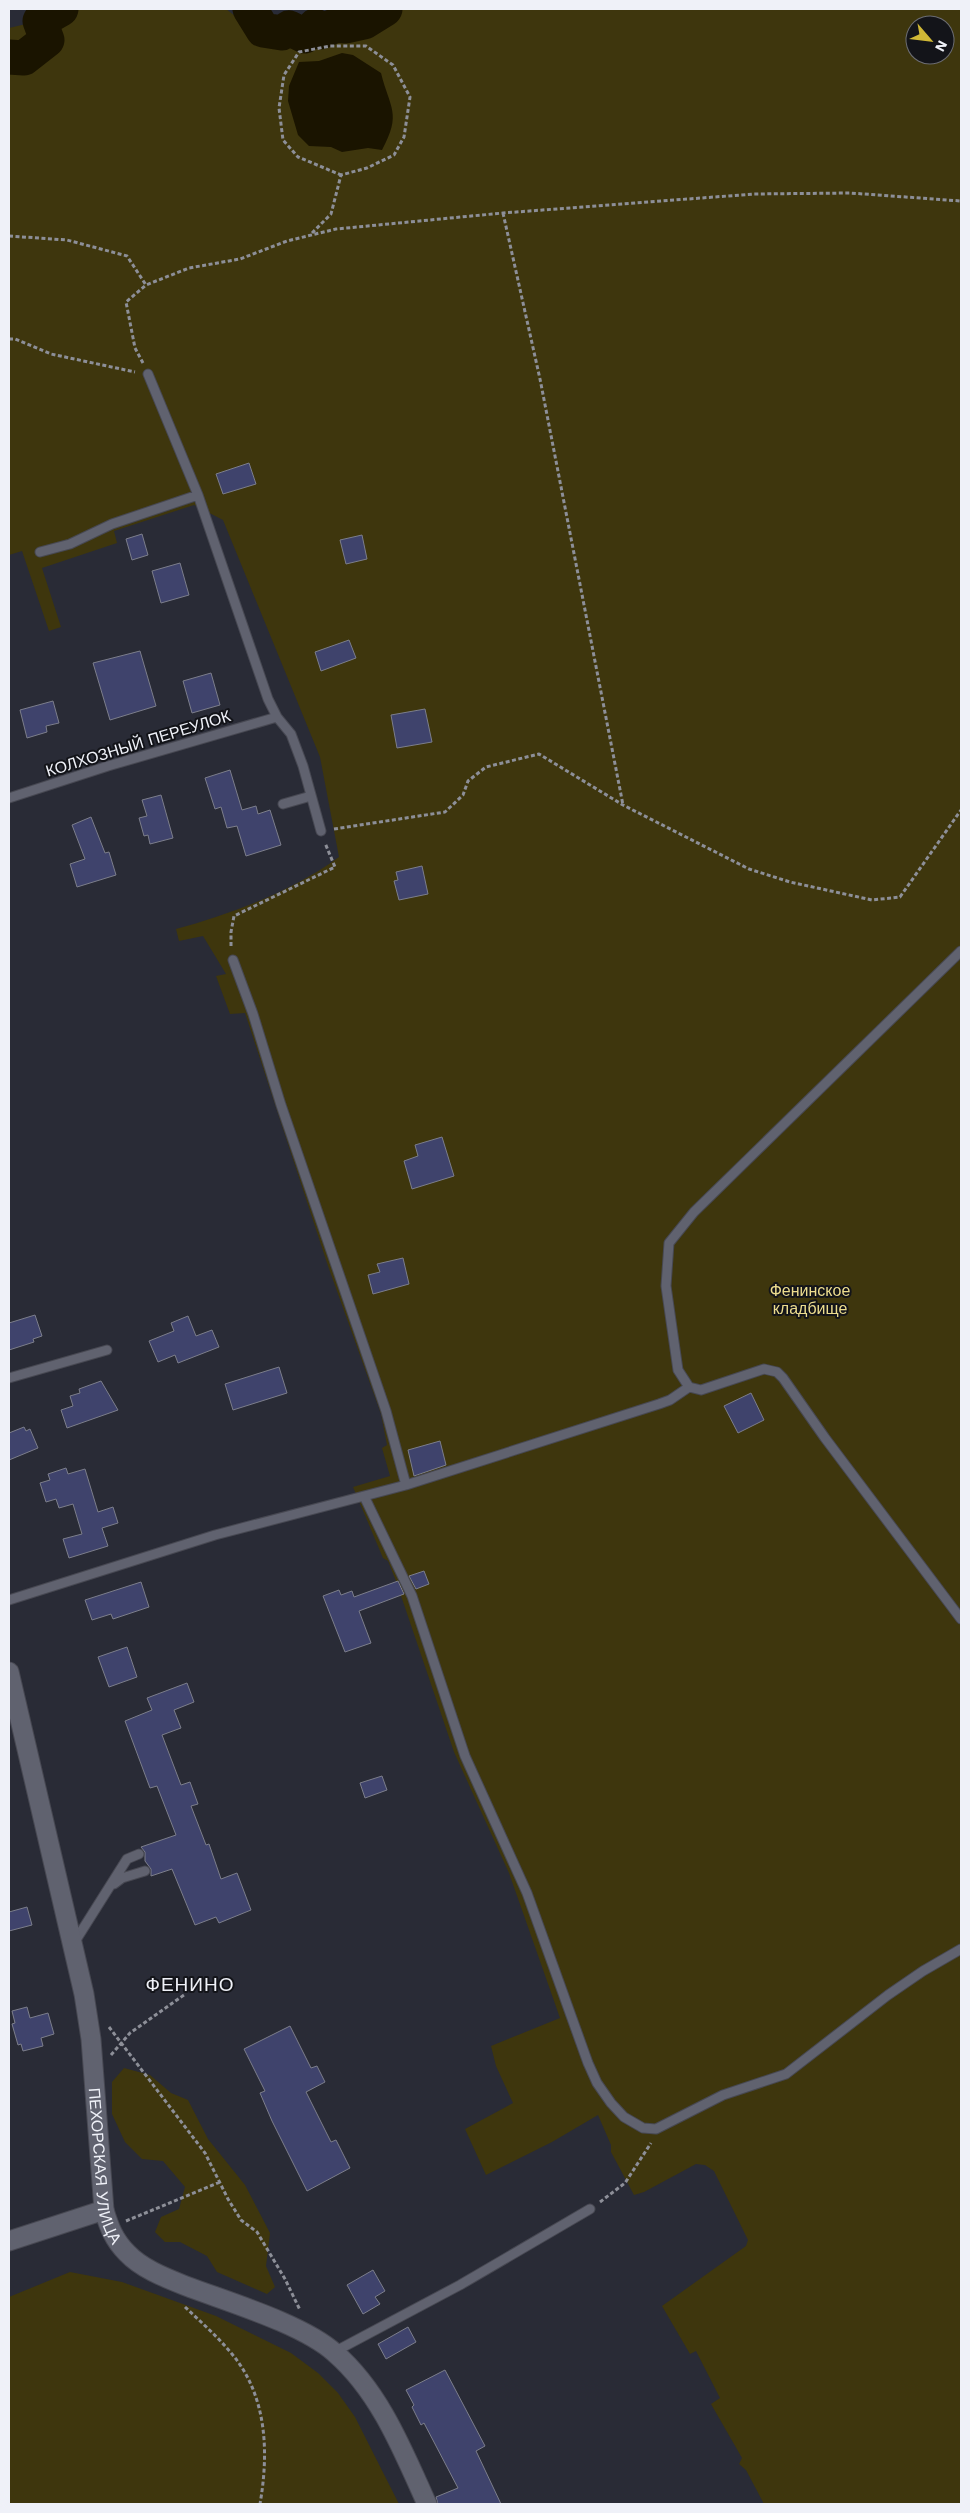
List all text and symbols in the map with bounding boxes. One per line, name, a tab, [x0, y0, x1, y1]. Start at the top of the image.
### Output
north arrow	[905, 15, 955, 65]
text: N	[932, 38, 951, 54]
street label: КОЛХОЗНЫЙ ПЕРЕУЛОК	[43, 706, 233, 781]
park label: Фенинское кладбище	[770, 1281, 850, 1318]
district label: ФЕНИНО	[146, 1973, 235, 1996]
street label: ПЕХОРСКАЯ УЛИЦА	[85, 2087, 126, 2248]

